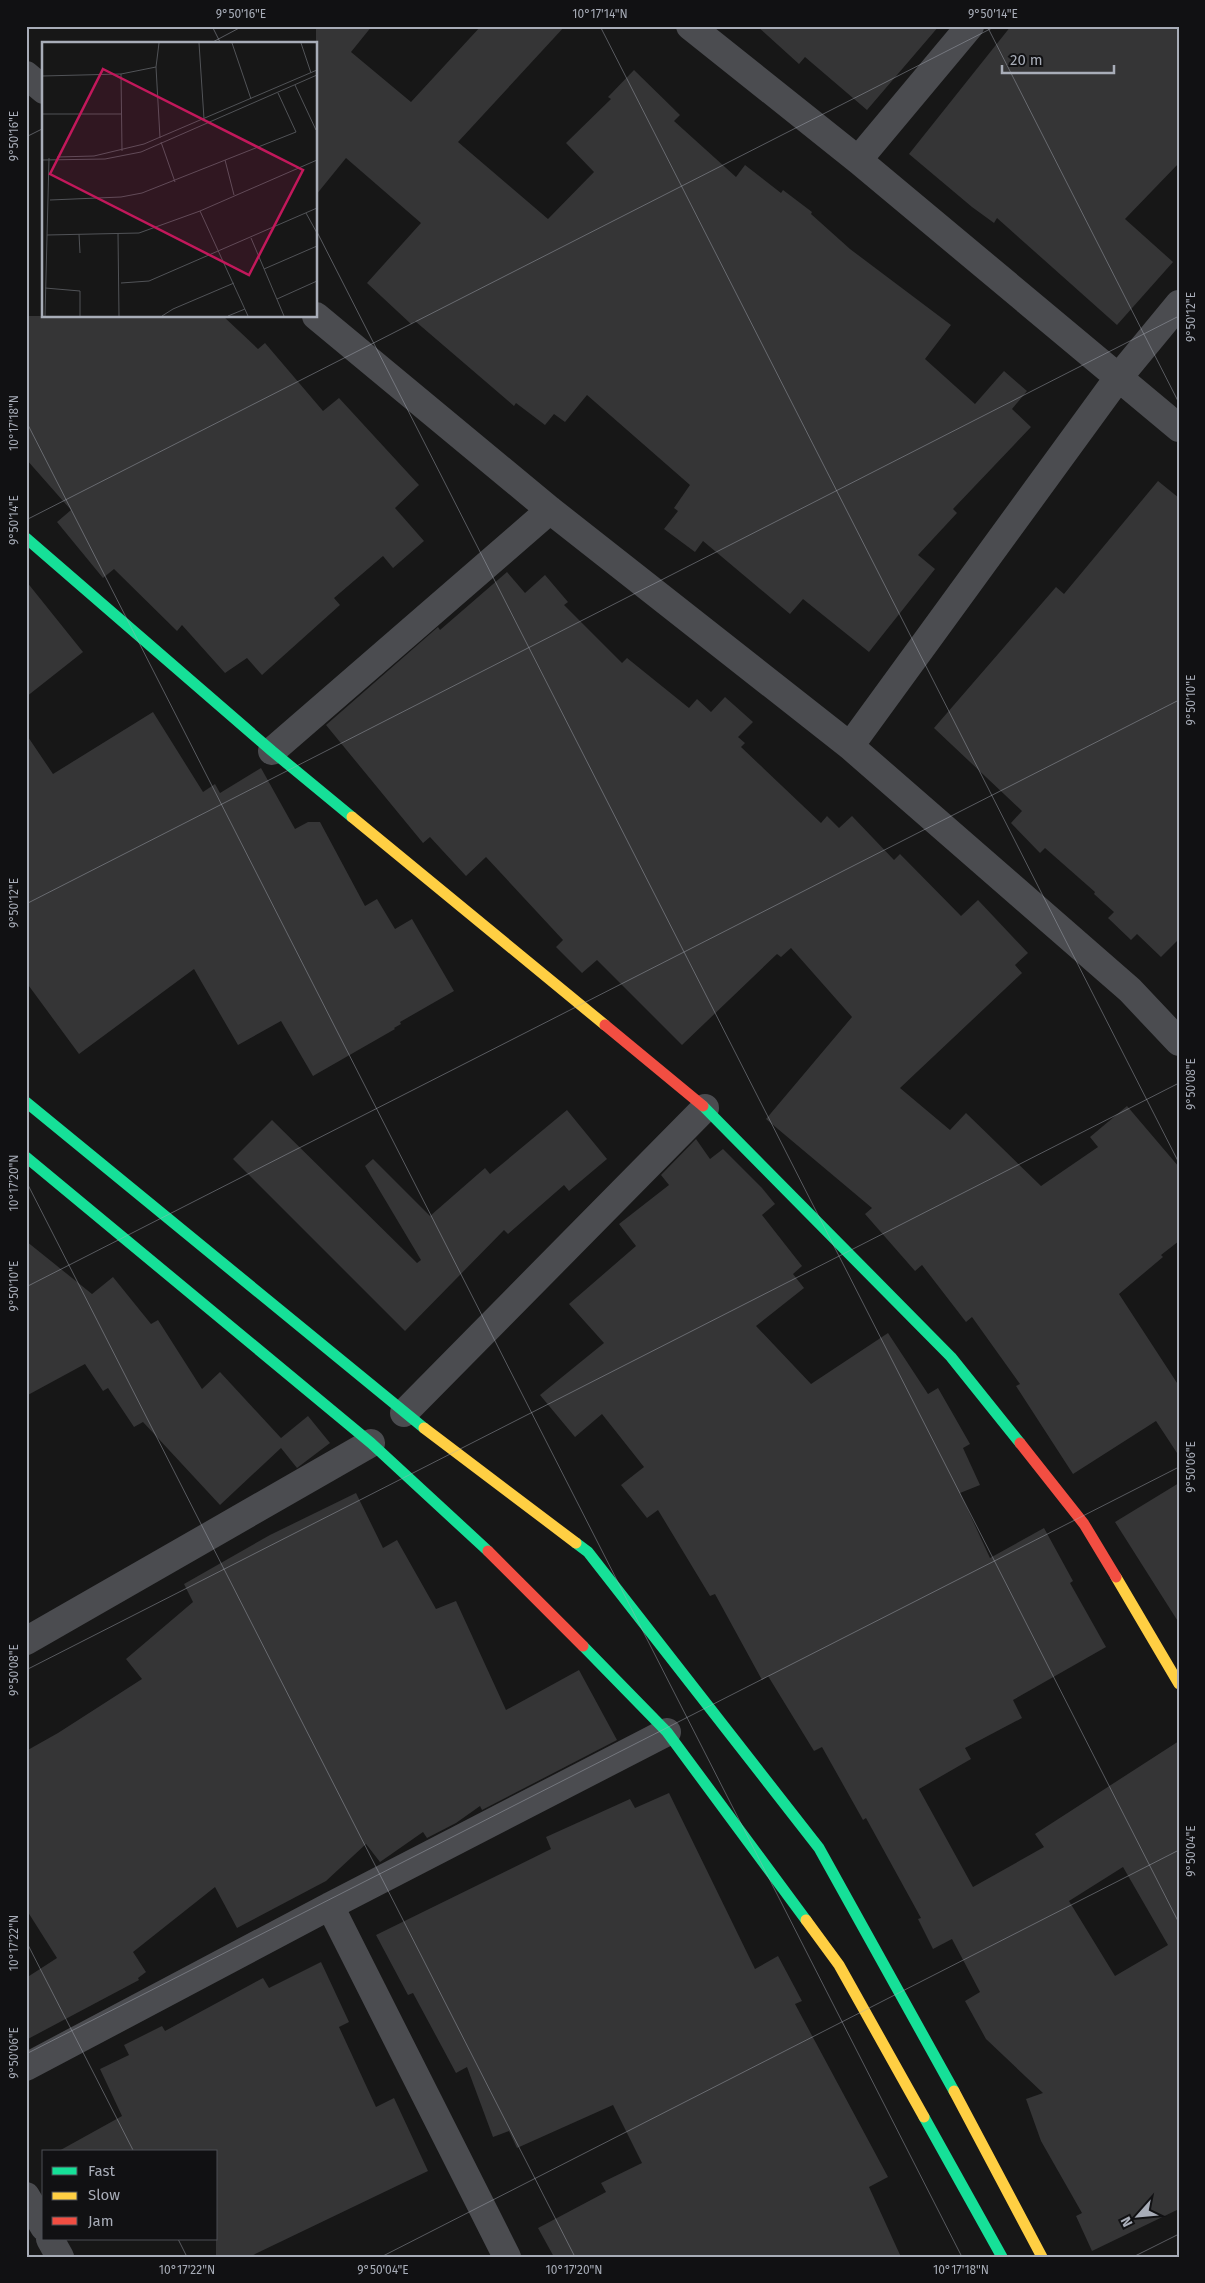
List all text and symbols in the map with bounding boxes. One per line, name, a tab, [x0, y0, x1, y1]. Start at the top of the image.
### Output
text: 9°50'16"E	[216, 7, 266, 21]
text: 10°17'14"N	[572, 7, 628, 21]
text: 9°50'14"E	[968, 7, 1018, 21]
inset map	[42, 42, 318, 318]
scale bar	[1002, 42, 1115, 74]
text: 20 m	[1010, 51, 1043, 69]
text: 9°50'16"E	[7, 111, 21, 161]
text: 9°50'12"E	[1184, 292, 1198, 342]
text: 10°17'18"N	[7, 395, 21, 451]
text: 9°50'14"E	[7, 495, 21, 545]
text: 9°50'10"E	[1184, 675, 1198, 725]
text: 9°50'12"E	[7, 878, 21, 928]
text: 9°50'08"E	[1184, 1058, 1198, 1110]
text: 10°17'20"N	[7, 1155, 21, 1211]
text: 9°50'10"E	[7, 1261, 21, 1311]
text: 9°50'06"E	[1184, 1441, 1198, 1493]
text: 9°50'08"E	[7, 1644, 21, 1696]
text: 9°50'04"E	[1184, 1825, 1198, 1877]
text: 10°17'22"N	[7, 1915, 21, 1971]
text: 9°50'06"E	[7, 2027, 21, 2079]
legend	[42, 2150, 218, 2240]
text: Fast	[88, 2162, 115, 2180]
text: Slow	[88, 2186, 120, 2204]
north arrow	[1112, 2190, 1162, 2240]
text: Jam	[88, 2212, 114, 2230]
text: N	[1117, 2214, 1137, 2230]
text: 10°17'22"N	[159, 2263, 215, 2277]
text: 9°50'04"E	[357, 2263, 409, 2277]
text: 10°17'20"N	[546, 2263, 602, 2277]
text: 10°17'18"N	[933, 2263, 989, 2277]

